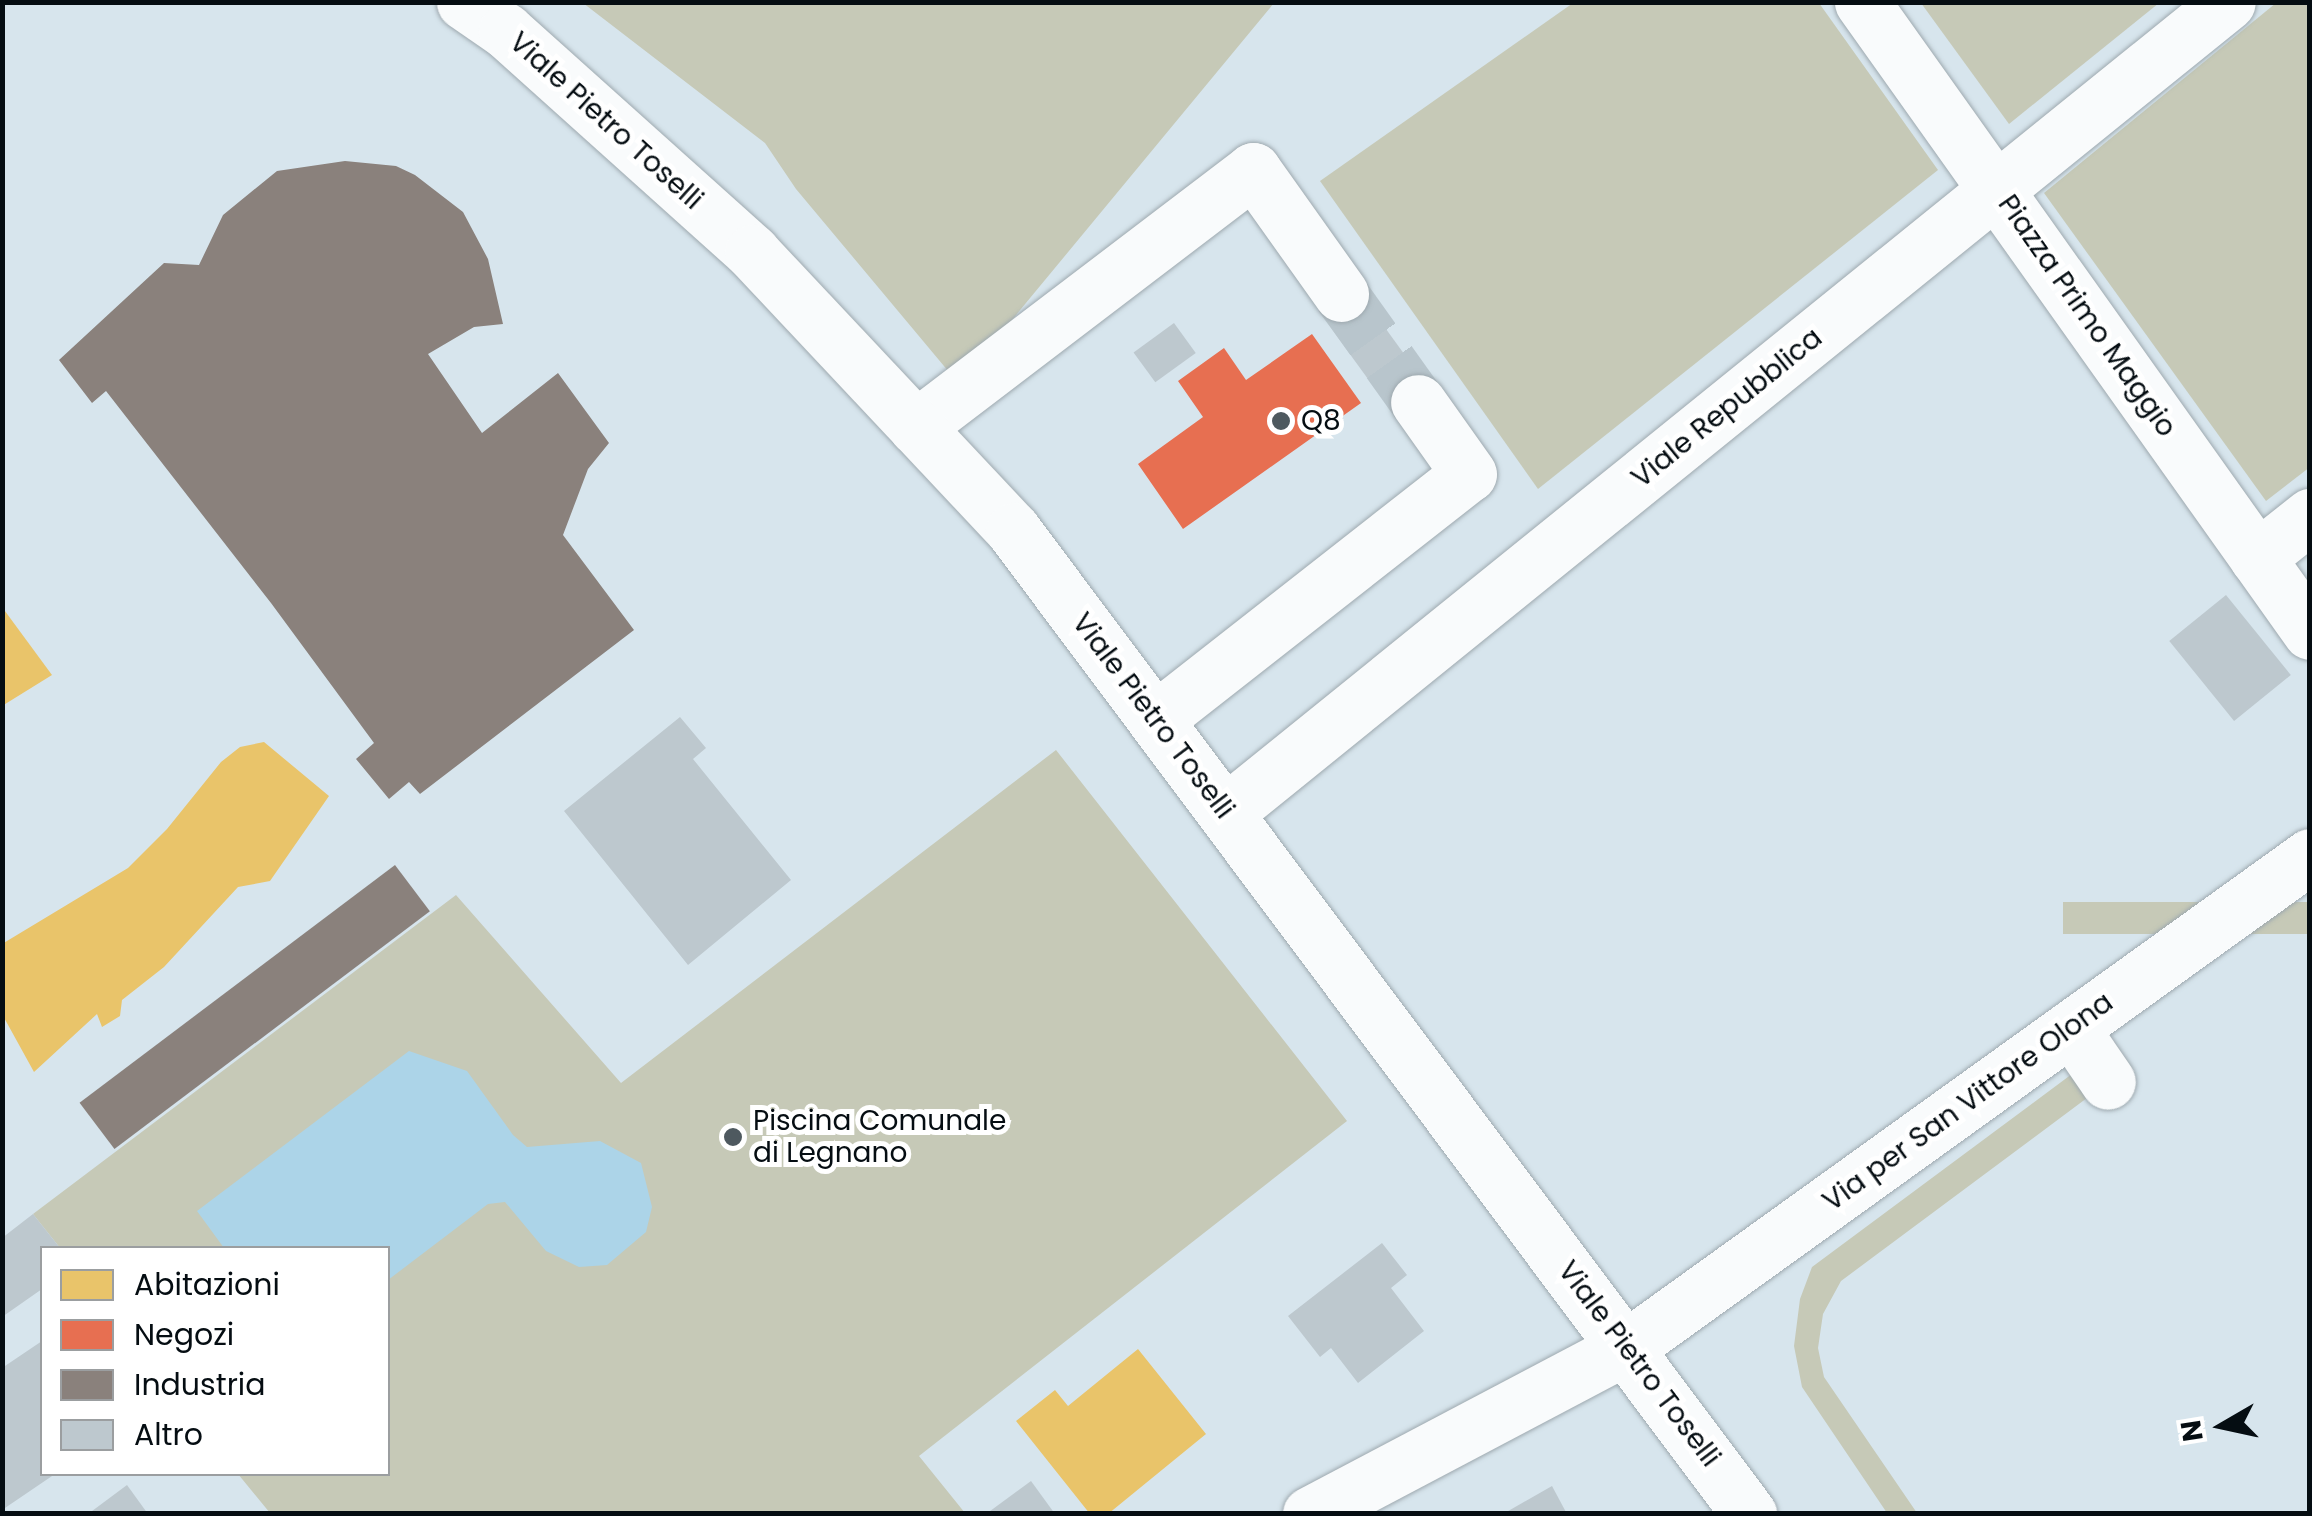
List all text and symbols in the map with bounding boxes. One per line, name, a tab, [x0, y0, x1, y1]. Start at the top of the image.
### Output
street label: Viale Pietro Toselli	[502, 25, 710, 217]
street label: Piazza Primo Maggio	[1991, 189, 2183, 443]
street label: Viale Repubblica	[1625, 321, 1829, 495]
place label: Q8	[1301, 404, 1341, 438]
marker: Q8	[1270, 410, 1292, 432]
street label: Viale Pietro Toselli	[1065, 607, 1241, 825]
street label: Via per San Vittore Olona	[1816, 985, 2120, 1219]
place label: Piscina Comunale di Legnano	[753, 1104, 1006, 1170]
marker: Piscina Comunale di Legnano	[722, 1126, 744, 1148]
legend	[40, 1246, 390, 1476]
street label: Viale Pietro Toselli	[1551, 1255, 1727, 1473]
text: Abitazioni	[134, 1263, 280, 1306]
text: Negozi	[134, 1313, 234, 1356]
text: Industria	[134, 1363, 266, 1406]
north arrow	[2172, 1376, 2272, 1476]
text: Altro	[134, 1413, 203, 1456]
text: N	[2171, 1417, 2213, 1444]

